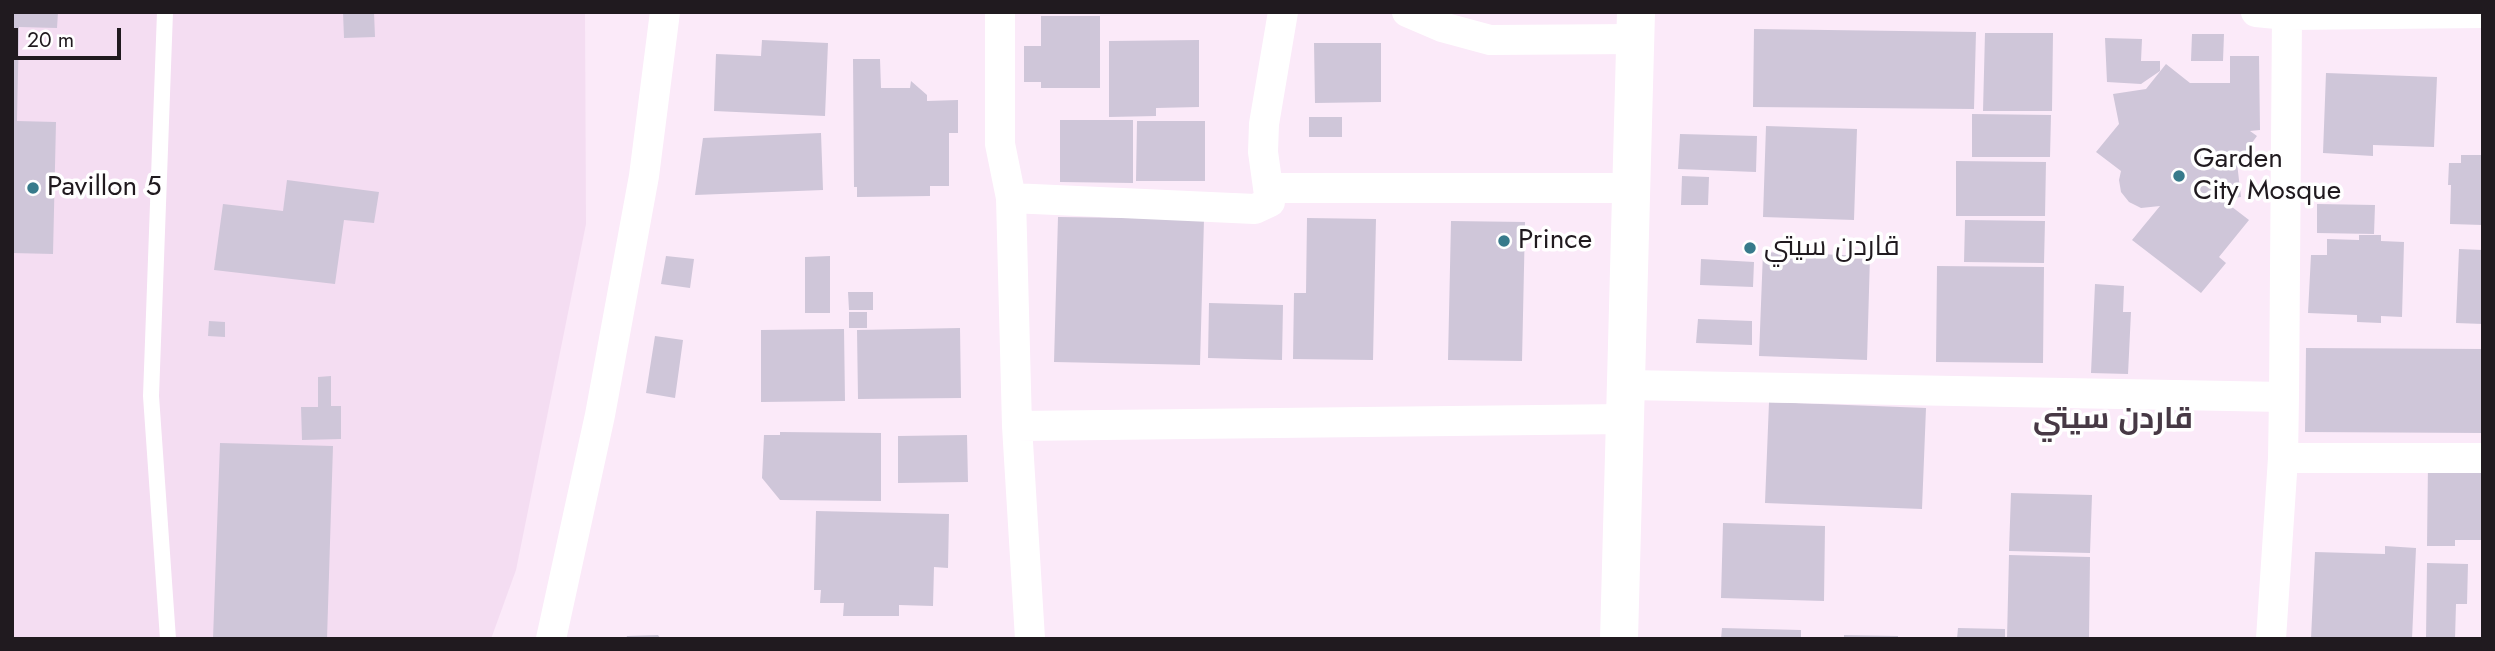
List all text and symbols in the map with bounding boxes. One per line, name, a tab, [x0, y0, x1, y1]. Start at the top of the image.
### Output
scale bar	[18, 14, 124, 58]
text: 20 m	[27, 25, 74, 55]
place label: Garden City Mosque	[2193, 143, 2341, 209]
marker: Garden City Mosque	[2171, 168, 2187, 184]
place label: Pavillon 5	[47, 171, 161, 205]
marker: Pavillon 5	[25, 180, 41, 196]
place label: Prince	[1518, 224, 1592, 258]
place label: قاردن سيتي	[1764, 231, 1900, 265]
marker: Prince	[1496, 233, 1512, 249]
marker: قاردن سيتي	[1742, 240, 1758, 256]
district label: قاردن سيتي	[2033, 403, 2193, 439]

